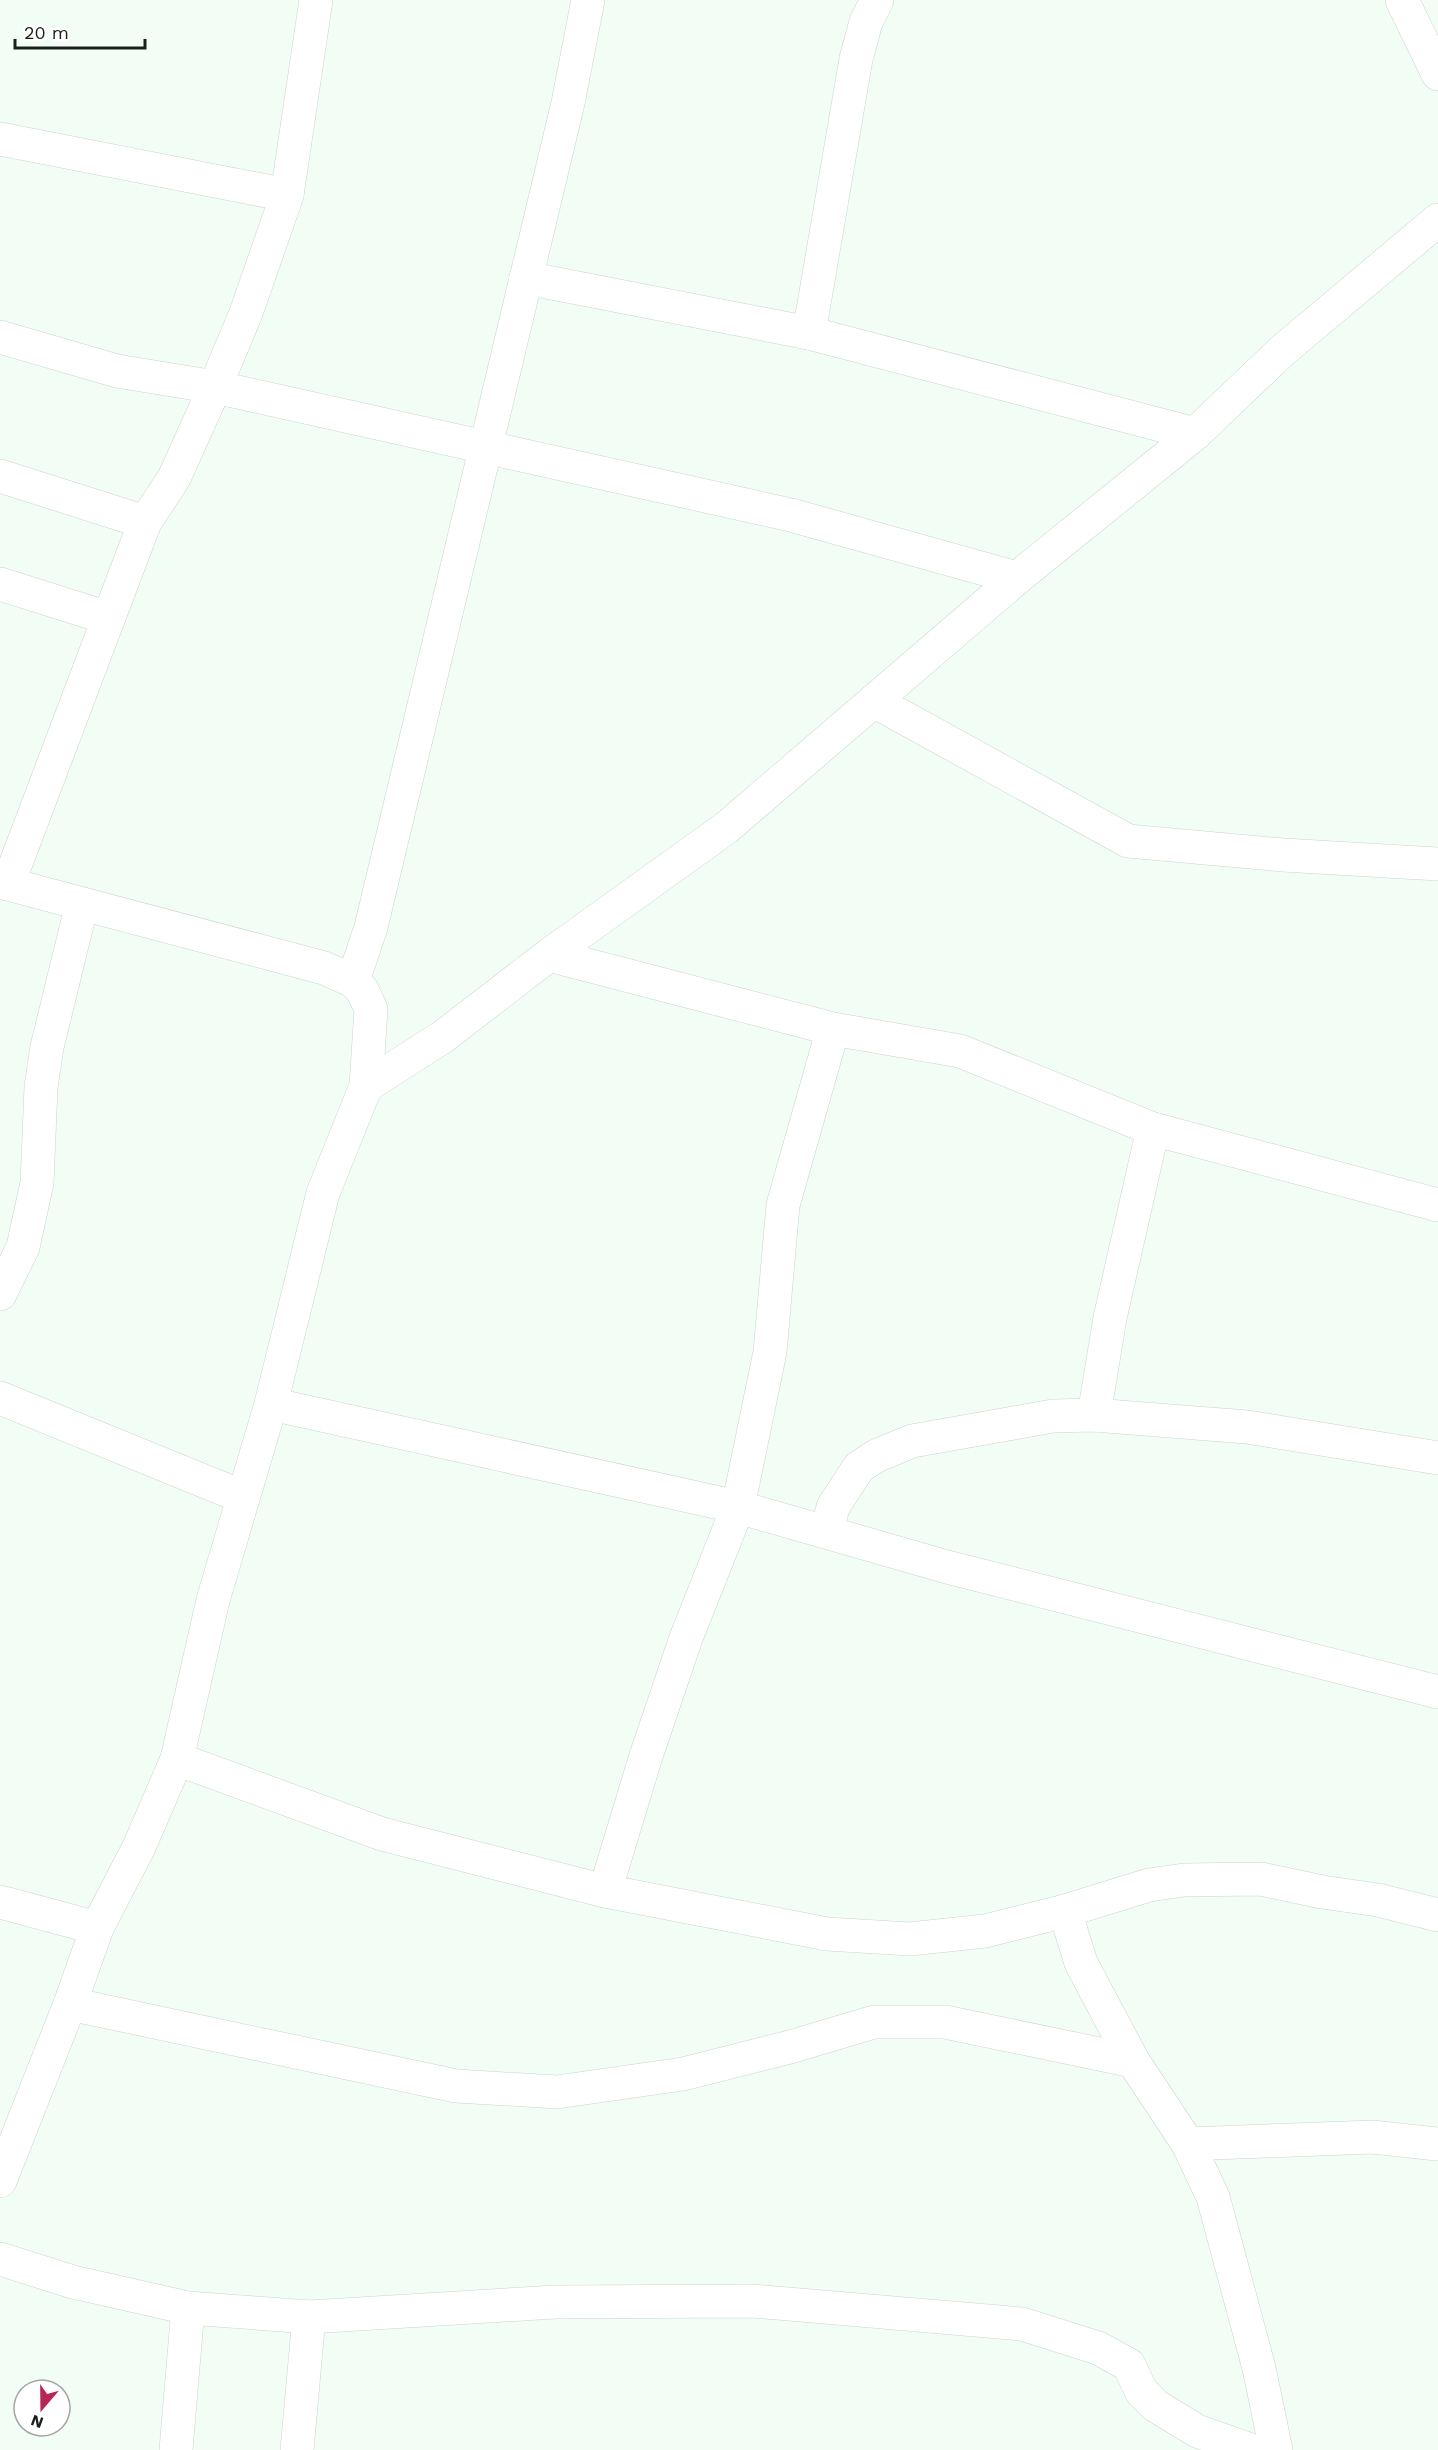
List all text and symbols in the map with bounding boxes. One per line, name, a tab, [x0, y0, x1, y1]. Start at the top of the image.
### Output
scale bar	[15, 12, 146, 50]
text: 20 m	[24, 22, 69, 43]
north arrow	[12, 2378, 72, 2438]
text: N	[28, 2411, 46, 2433]

